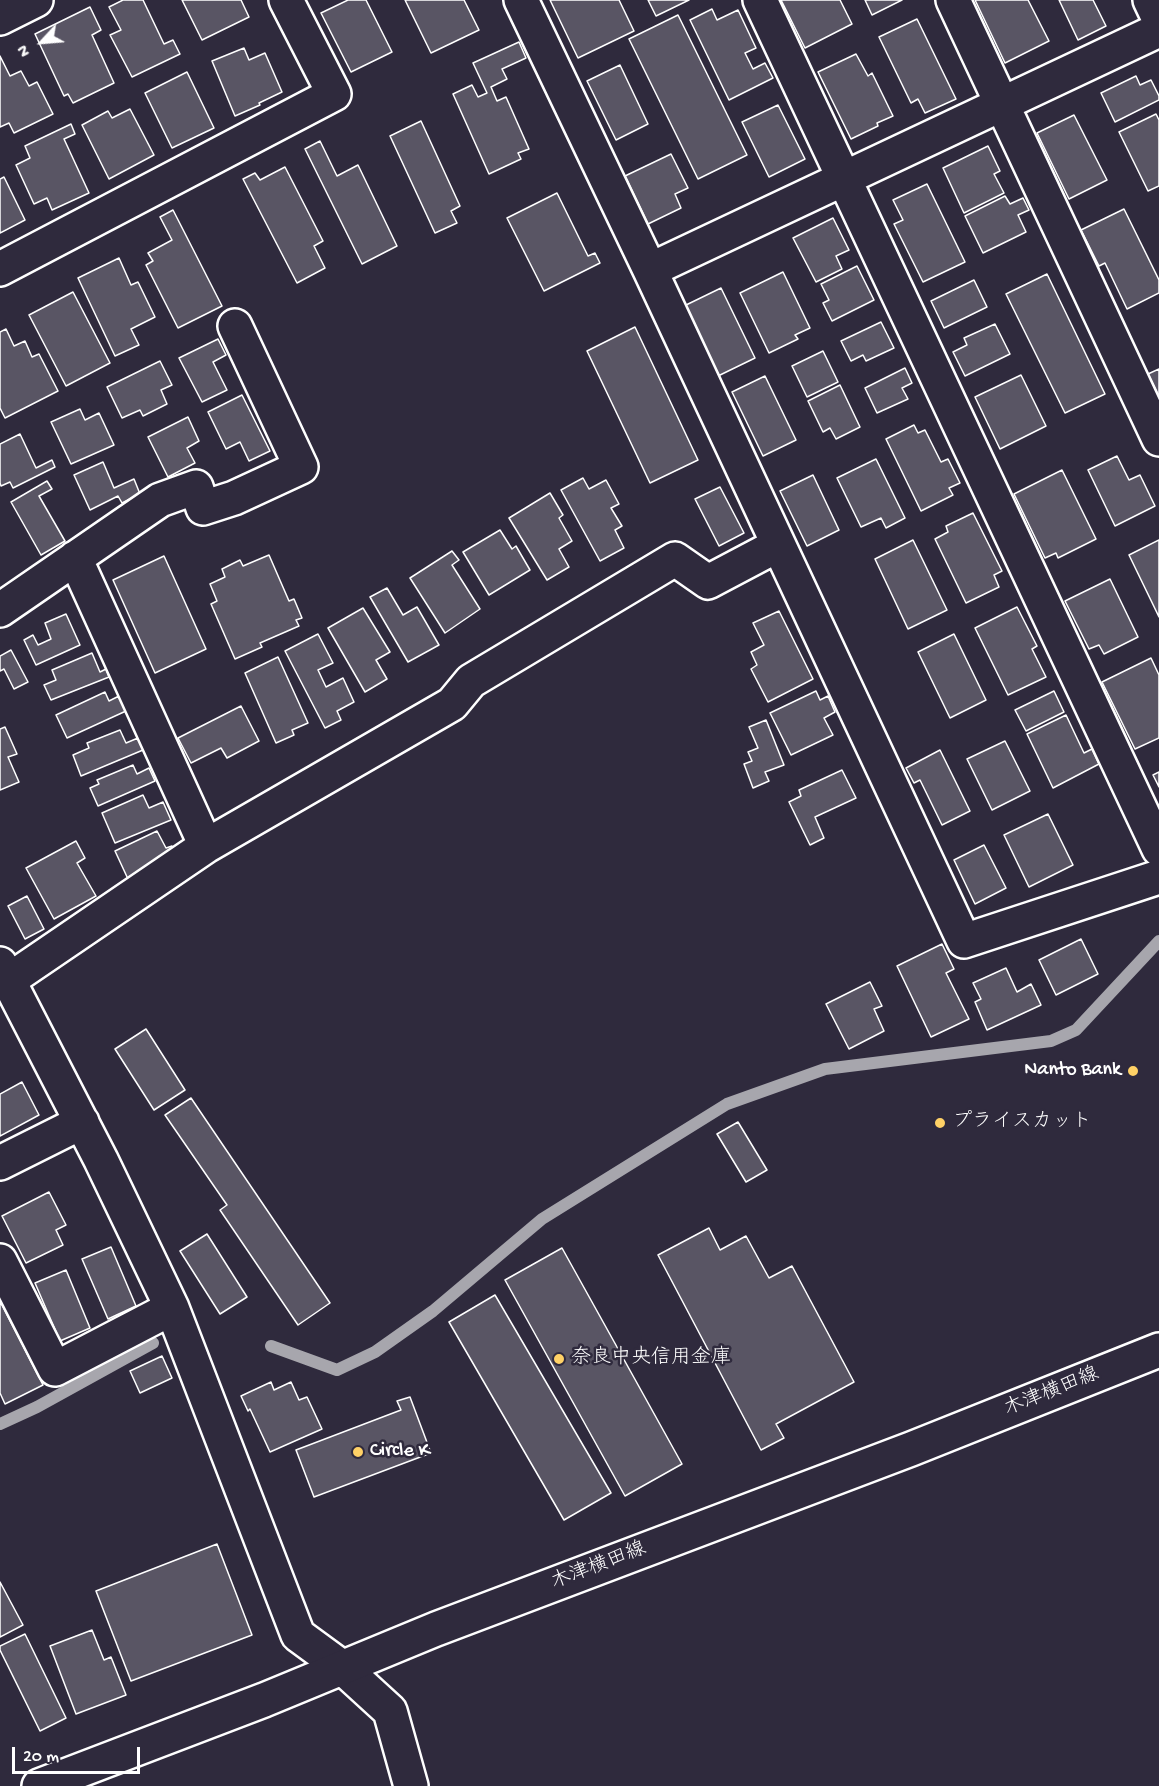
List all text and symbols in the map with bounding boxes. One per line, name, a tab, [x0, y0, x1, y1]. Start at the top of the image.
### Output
north arrow	[12, 12, 72, 72]
text: N	[15, 41, 36, 59]
place label: Nanto Bank	[1024, 1059, 1121, 1083]
marker: Nanto Bank	[1126, 1064, 1140, 1078]
place label: プライスカット	[952, 1111, 1092, 1135]
marker: プライスカット	[933, 1116, 947, 1130]
place label: 奈良中央信用金庫	[571, 1347, 731, 1371]
marker: 奈良中央信用金庫	[552, 1352, 566, 1366]
street label: 木津横田線	[1001, 1363, 1103, 1423]
place label: Circle K	[370, 1440, 430, 1464]
marker: Circle K	[351, 1445, 365, 1459]
street label: 木津横田線	[548, 1538, 650, 1596]
scale bar	[15, 1735, 142, 1773]
text: 20 m	[23, 1747, 59, 1768]

